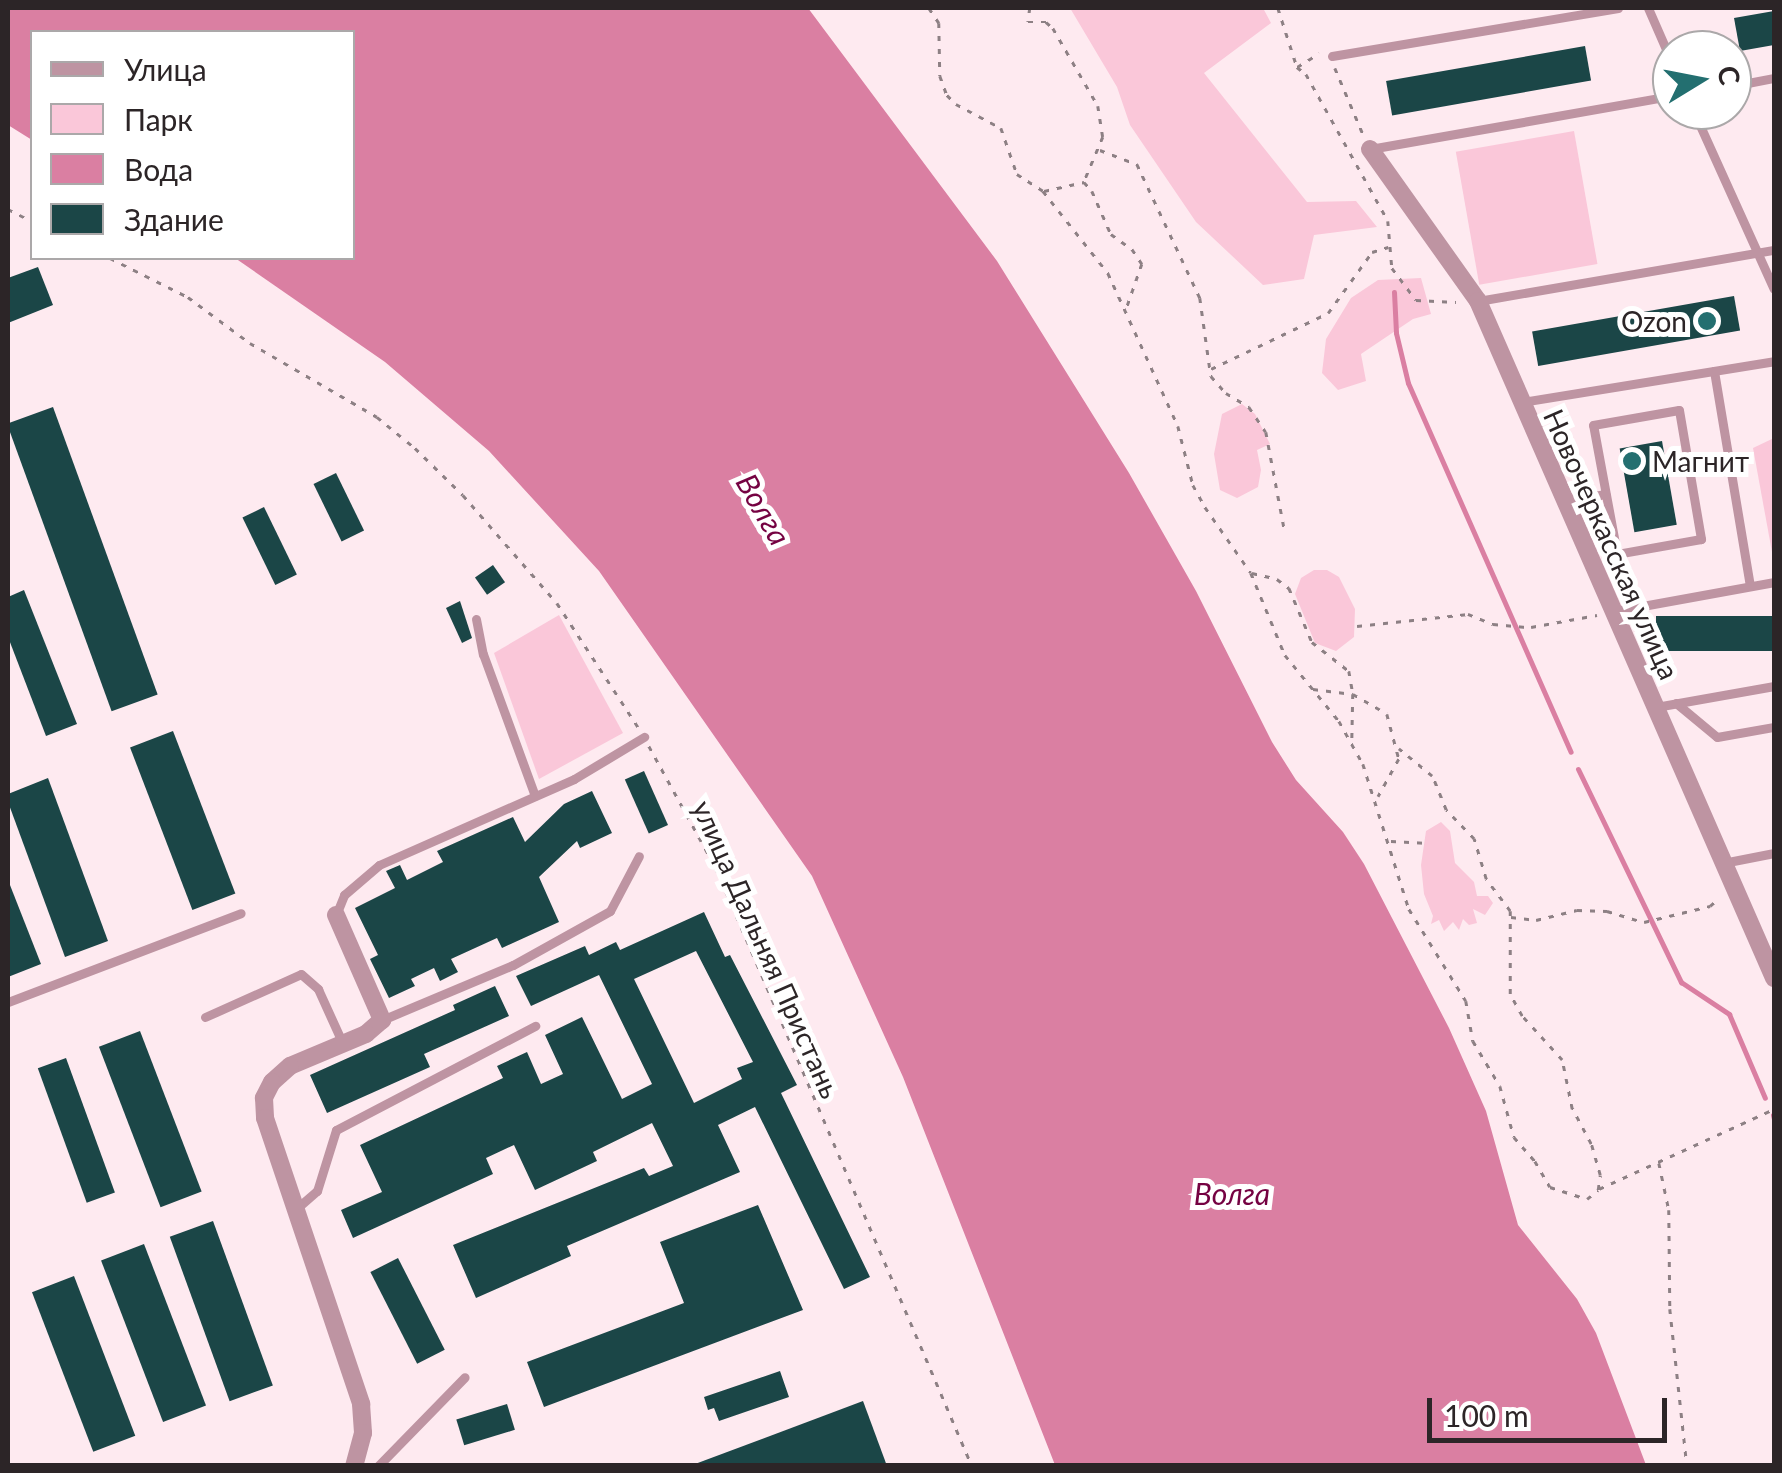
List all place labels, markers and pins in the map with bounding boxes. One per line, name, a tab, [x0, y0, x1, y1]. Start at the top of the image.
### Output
place label: Ozon	[1621, 304, 1687, 338]
marker: Ozon	[1696, 310, 1718, 332]
place label: Магнит	[1652, 444, 1749, 478]
marker: Магнит	[1621, 450, 1643, 472]

